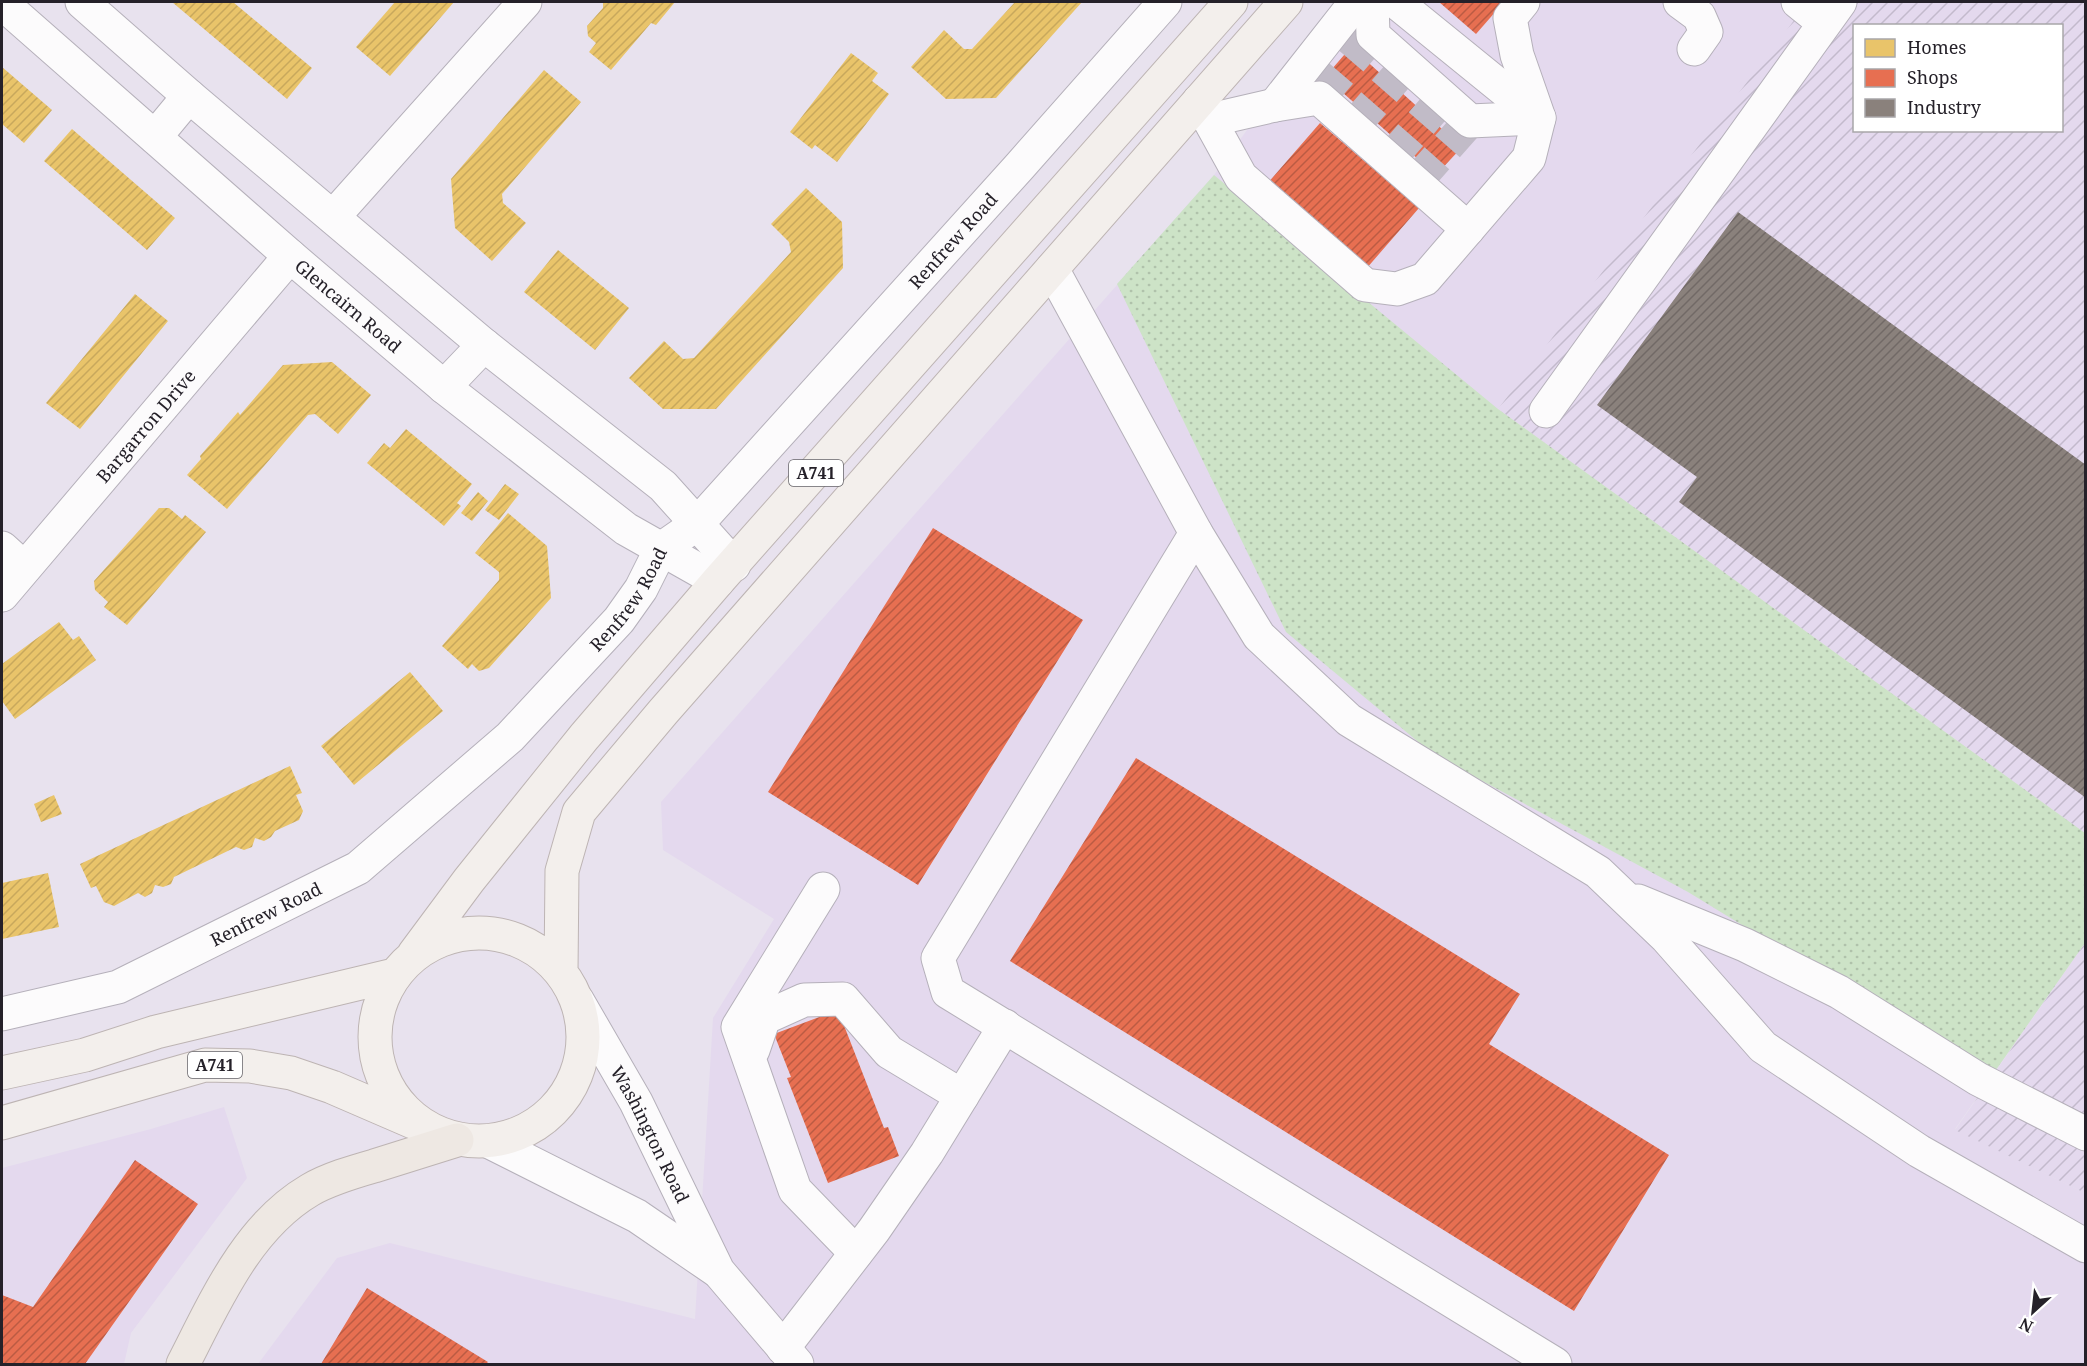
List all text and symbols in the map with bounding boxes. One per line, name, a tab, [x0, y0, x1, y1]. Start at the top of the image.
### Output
legend	[1853, 24, 2063, 132]
text: Homes	[1907, 35, 1966, 59]
text: Shops	[1907, 65, 1958, 89]
text: Industry	[1907, 95, 1982, 119]
street label: Renfrew Road	[903, 187, 1002, 294]
street label: Glencairn Road	[290, 254, 407, 358]
street label: Bargarron Drive	[91, 364, 201, 487]
road number: A741	[789, 460, 843, 486]
street label: Renfrew Road	[584, 543, 672, 656]
street label: Renfrew Road	[206, 876, 325, 951]
road number: A741	[188, 1052, 242, 1078]
street label: Washington Road	[605, 1061, 695, 1207]
north arrow	[2003, 1282, 2063, 1342]
text: N	[2015, 1313, 2037, 1338]

